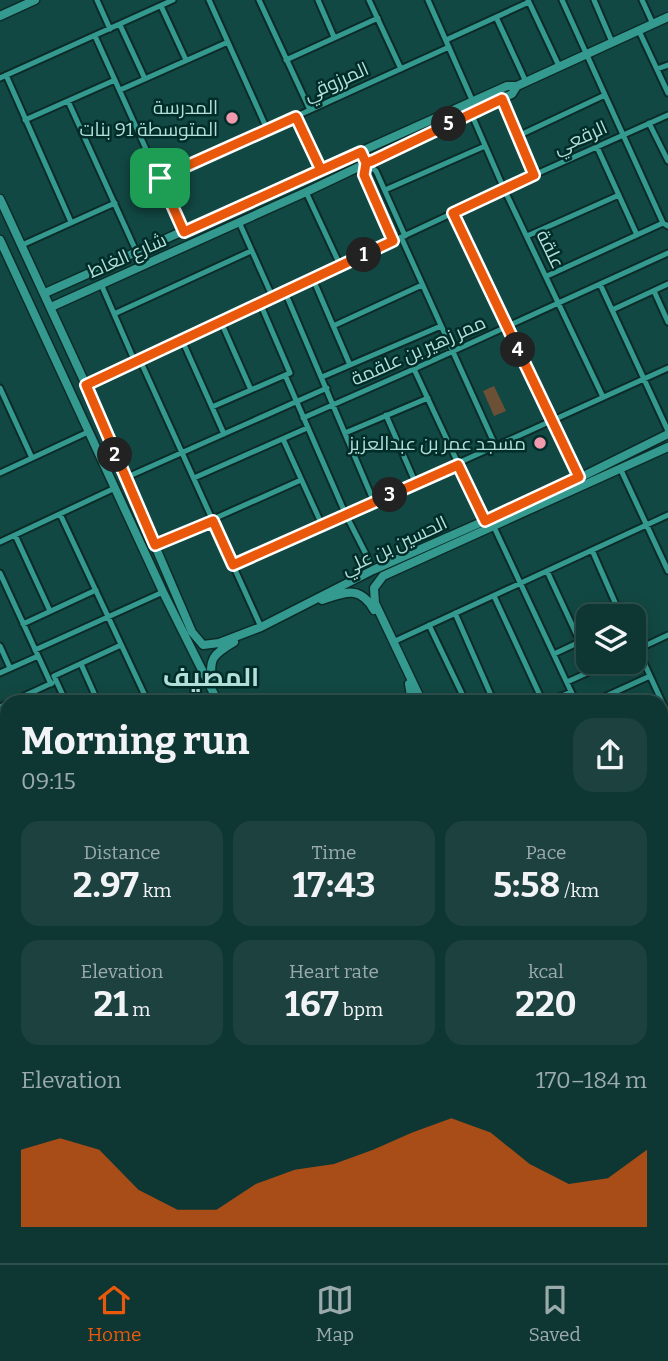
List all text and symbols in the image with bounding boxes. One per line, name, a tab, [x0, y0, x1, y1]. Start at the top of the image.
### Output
street label: المرزوقي	[300, 57, 374, 109]
place label: المدرسة المتوسطة 91 بنات	[80, 96, 218, 141]
pin: 5	[432, 106, 466, 142]
marker: المدرسة المتوسطة 91 بنات	[224, 110, 240, 126]
text: 5	[443, 112, 454, 135]
street label: الرقعي	[550, 115, 612, 162]
pin	[130, 148, 190, 208]
icon: arrive	[141, 159, 179, 197]
street label: علقة	[531, 226, 570, 272]
street label: شارع الغاط	[85, 228, 171, 285]
pin: 1	[346, 238, 382, 272]
text: 1	[359, 243, 368, 266]
street label: ممر زهير بن علقمة	[347, 310, 489, 390]
pin: 4	[500, 332, 536, 368]
text: 4	[512, 338, 523, 361]
place label: مسجد عمر بن عبدالعزيز	[348, 432, 526, 455]
marker: مسجد عمر بن عبدالعزيز	[532, 435, 548, 451]
pin: 2	[97, 438, 132, 472]
text: 2	[109, 443, 120, 466]
pin: 3	[372, 477, 408, 512]
text: 3	[384, 483, 395, 506]
street label: الحسين بن علي	[338, 511, 452, 583]
map controls	[576, 604, 646, 674]
button: layers	[576, 604, 646, 674]
district label: المصيف	[163, 662, 259, 693]
text: Morning run	[21, 718, 249, 764]
button: share	[573, 718, 647, 792]
text: 09:15	[21, 767, 76, 795]
text: Distance	[84, 841, 160, 864]
text: Time	[312, 841, 356, 864]
text: Pace	[525, 841, 567, 864]
text: 2.97	[73, 864, 139, 906]
text: 17:43	[292, 864, 376, 906]
text: 5:58	[493, 864, 560, 906]
text: km	[139, 879, 171, 902]
text: /km	[560, 879, 599, 902]
text: Elevation	[81, 960, 163, 983]
text: Heart rate	[289, 960, 379, 983]
text: kcal	[528, 960, 564, 983]
text: 21	[94, 983, 128, 1025]
text: 167	[285, 983, 339, 1025]
text: 220	[515, 983, 577, 1025]
text: m	[128, 998, 150, 1021]
text: bpm	[339, 998, 383, 1021]
text: Elevation	[21, 1066, 121, 1094]
text: 170–184 m	[536, 1066, 647, 1094]
tab: Home	[87, 1281, 141, 1346]
tab: Map	[316, 1281, 354, 1346]
tab: Saved	[529, 1281, 581, 1346]

